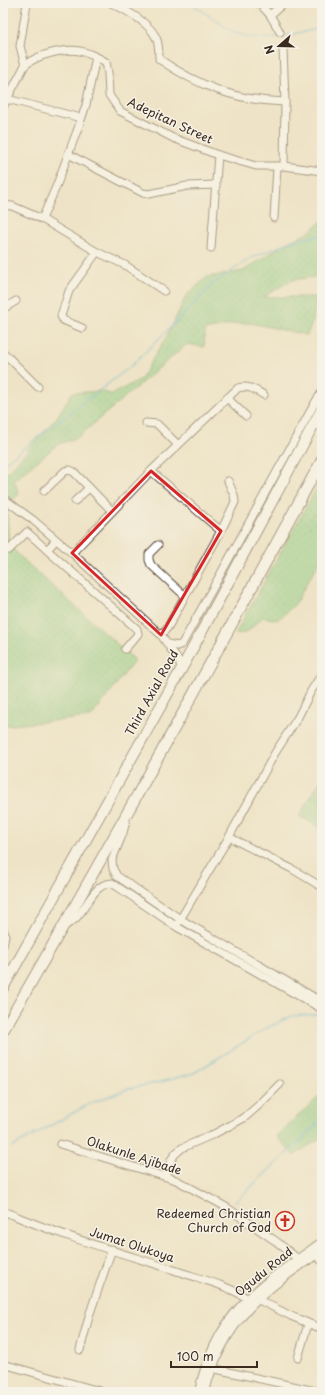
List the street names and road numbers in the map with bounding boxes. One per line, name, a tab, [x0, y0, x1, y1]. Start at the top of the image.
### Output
street label: Adepitan Street	[125, 92, 216, 148]
street label: Third Axial Road	[120, 646, 182, 739]
street label: Olakunle Ajibade	[85, 1131, 184, 1179]
street label: Jumat Olukoya	[88, 1222, 177, 1266]
street label: Ogudu Road	[231, 1242, 296, 1300]

